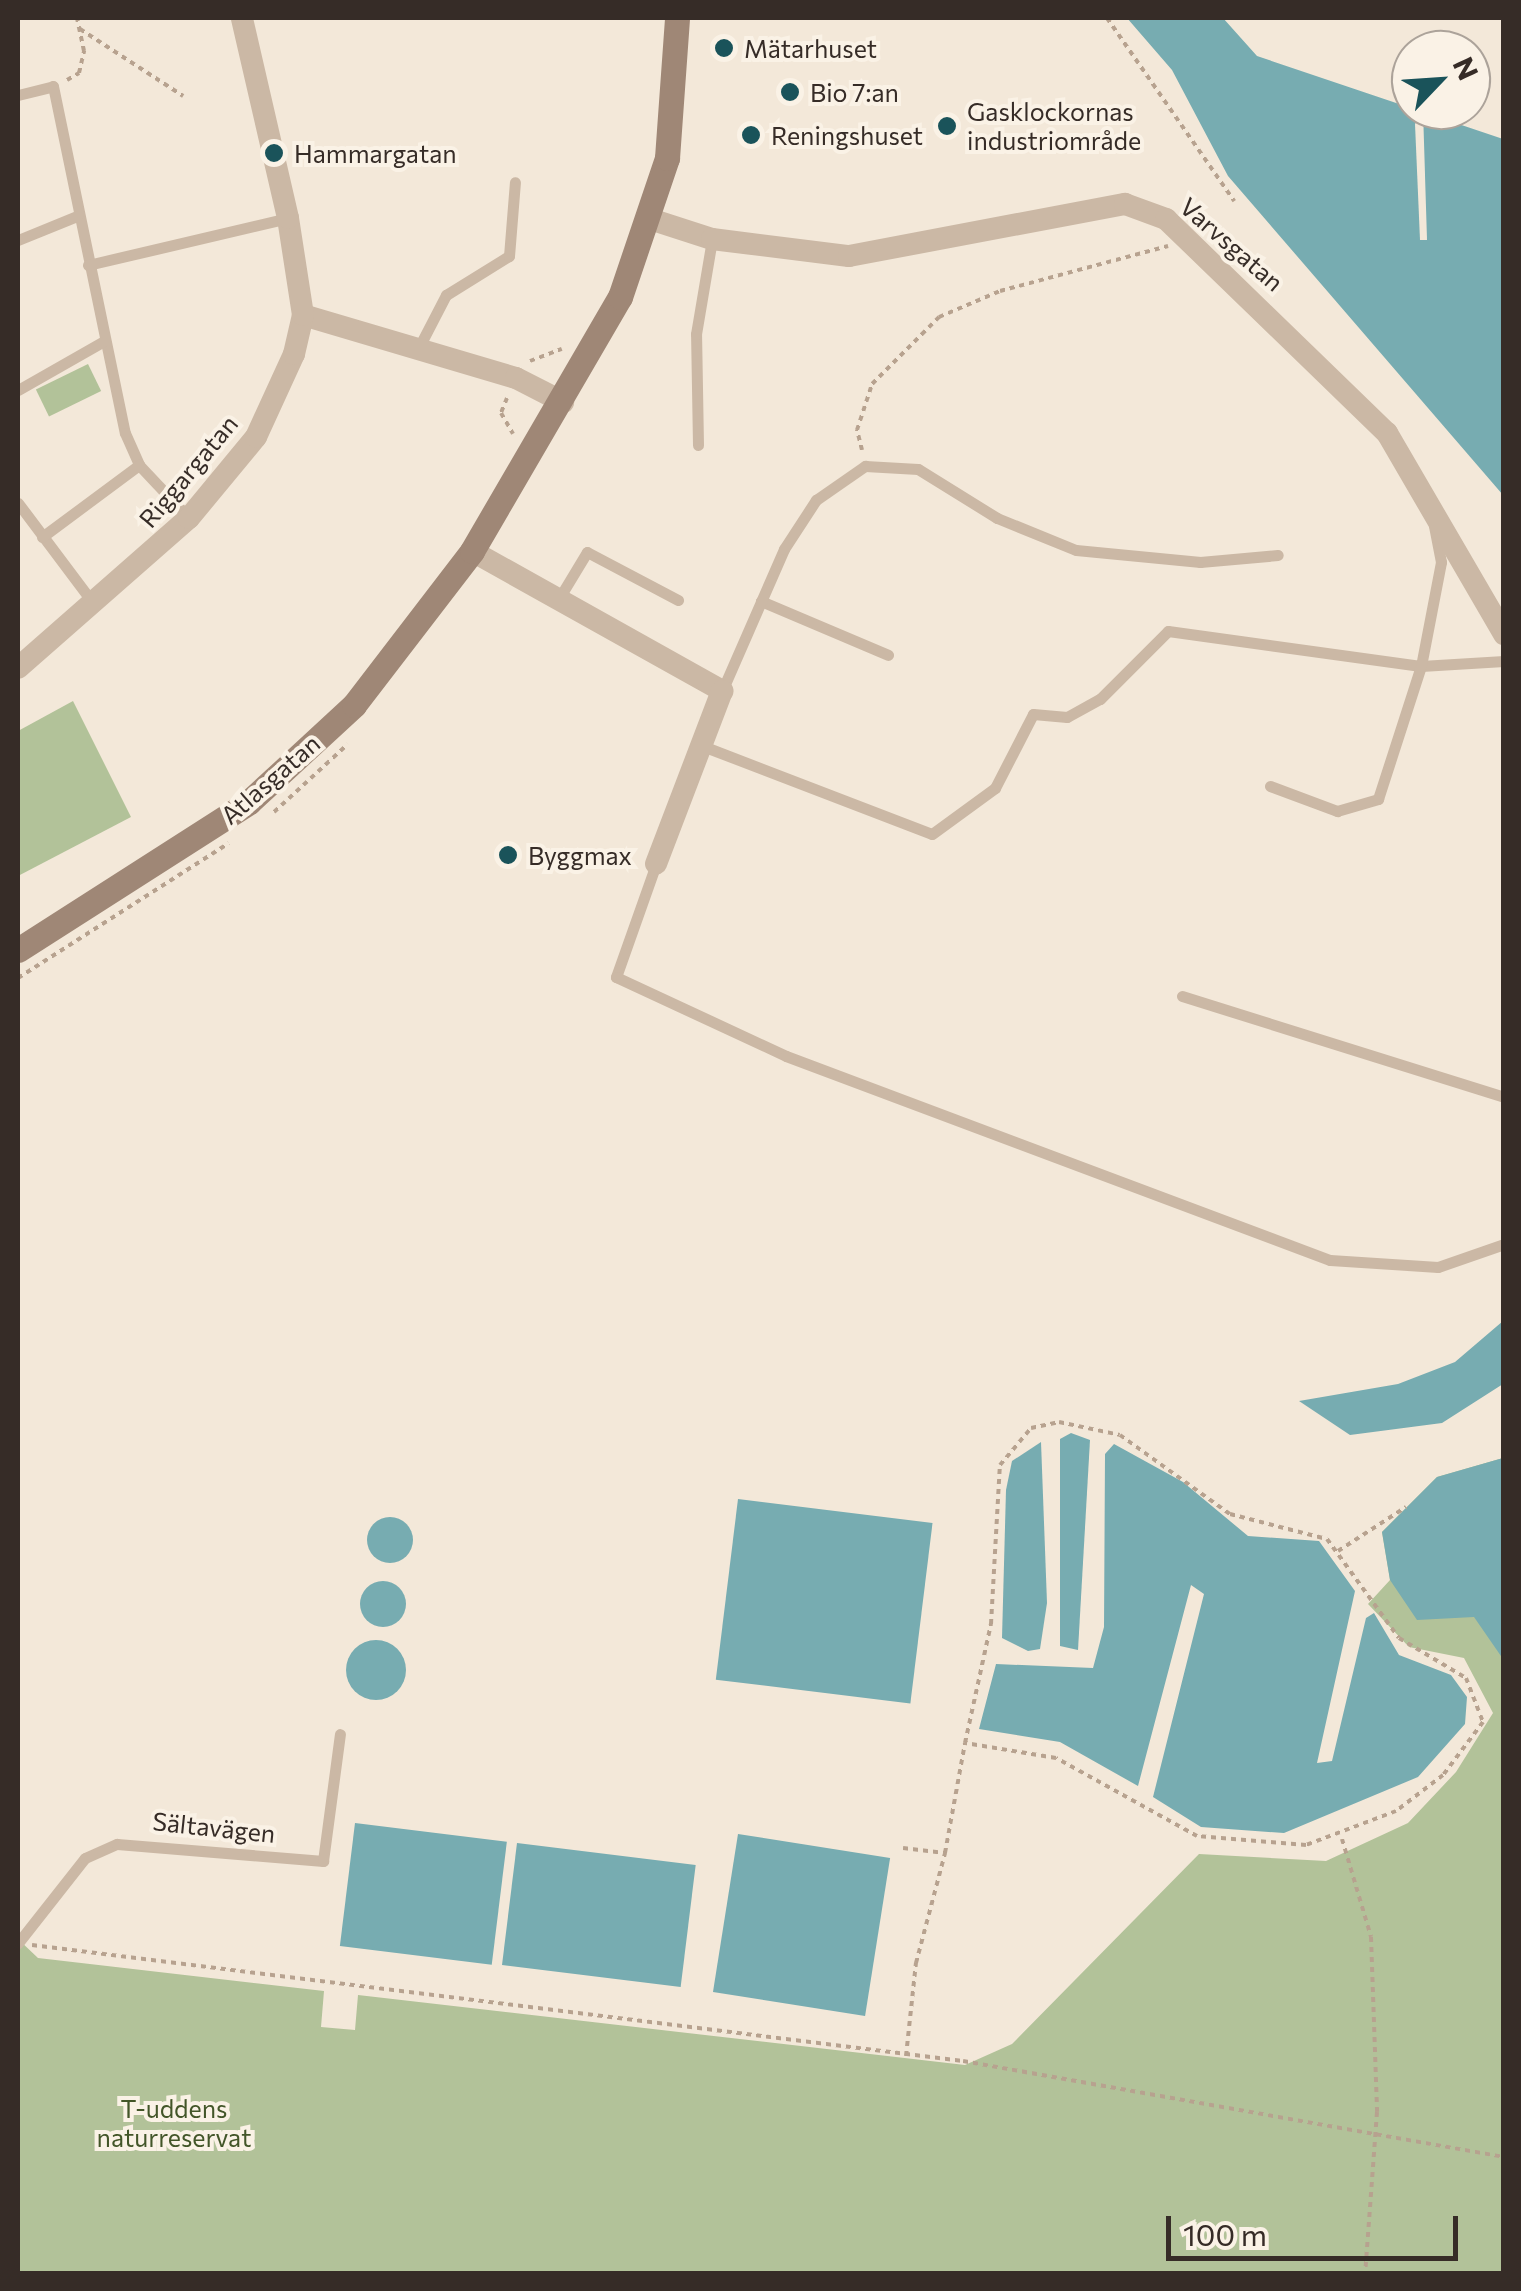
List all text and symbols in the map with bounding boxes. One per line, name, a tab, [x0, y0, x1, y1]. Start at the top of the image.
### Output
north arrow	[1391, 30, 1491, 130]
place label: Mätarhuset	[744, 33, 877, 63]
marker: Mätarhuset	[713, 37, 735, 59]
text: N	[1447, 51, 1486, 85]
place label: Bio 7:an	[810, 77, 899, 107]
marker: Bio 7:an	[779, 81, 801, 103]
place label: Gasklockornas industriområde	[967, 97, 1141, 156]
marker: Gasklockornas industriområde	[936, 115, 958, 137]
place label: Reningshuset	[771, 120, 923, 150]
marker: Reningshuset	[740, 124, 762, 146]
place label: Hammargatan	[294, 138, 457, 168]
marker: Hammargatan	[263, 142, 285, 164]
street label: Varvsgatan	[1174, 191, 1290, 297]
street label: Riggargatan	[132, 409, 244, 533]
street label: Atlasgatan	[214, 728, 326, 830]
place label: Byggmax	[528, 840, 632, 870]
marker: Byggmax	[497, 844, 519, 866]
street label: Sältavägen	[151, 1806, 277, 1848]
park label: T-uddens naturreservat	[97, 2094, 251, 2153]
scale bar	[1171, 2196, 1464, 2258]
text: 100 m	[1183, 2215, 1267, 2252]

